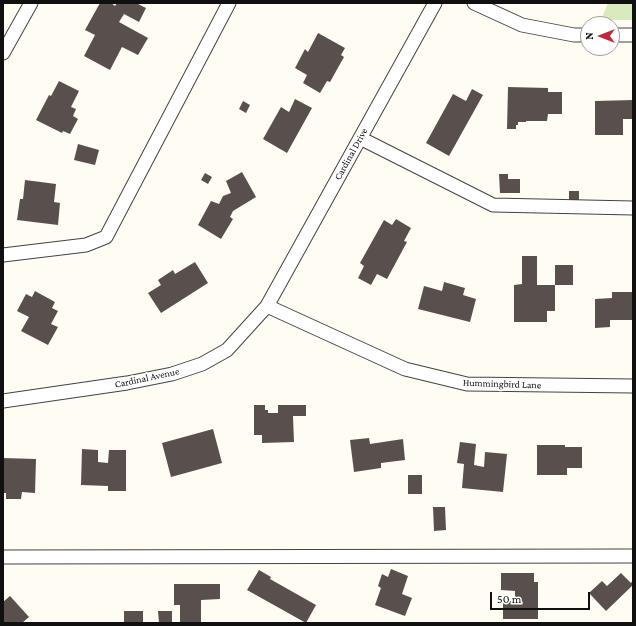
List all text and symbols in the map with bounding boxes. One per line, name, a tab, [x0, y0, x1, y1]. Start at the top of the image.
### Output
north arrow	[580, 16, 620, 56]
text: N	[583, 32, 595, 40]
street label: Cardinal Drive	[332, 126, 370, 182]
street label: Cardinal Avenue	[114, 365, 180, 391]
street label: Hummingbird Lane	[463, 377, 541, 391]
scale bar	[492, 584, 592, 610]
text: 50 m	[497, 592, 521, 606]

